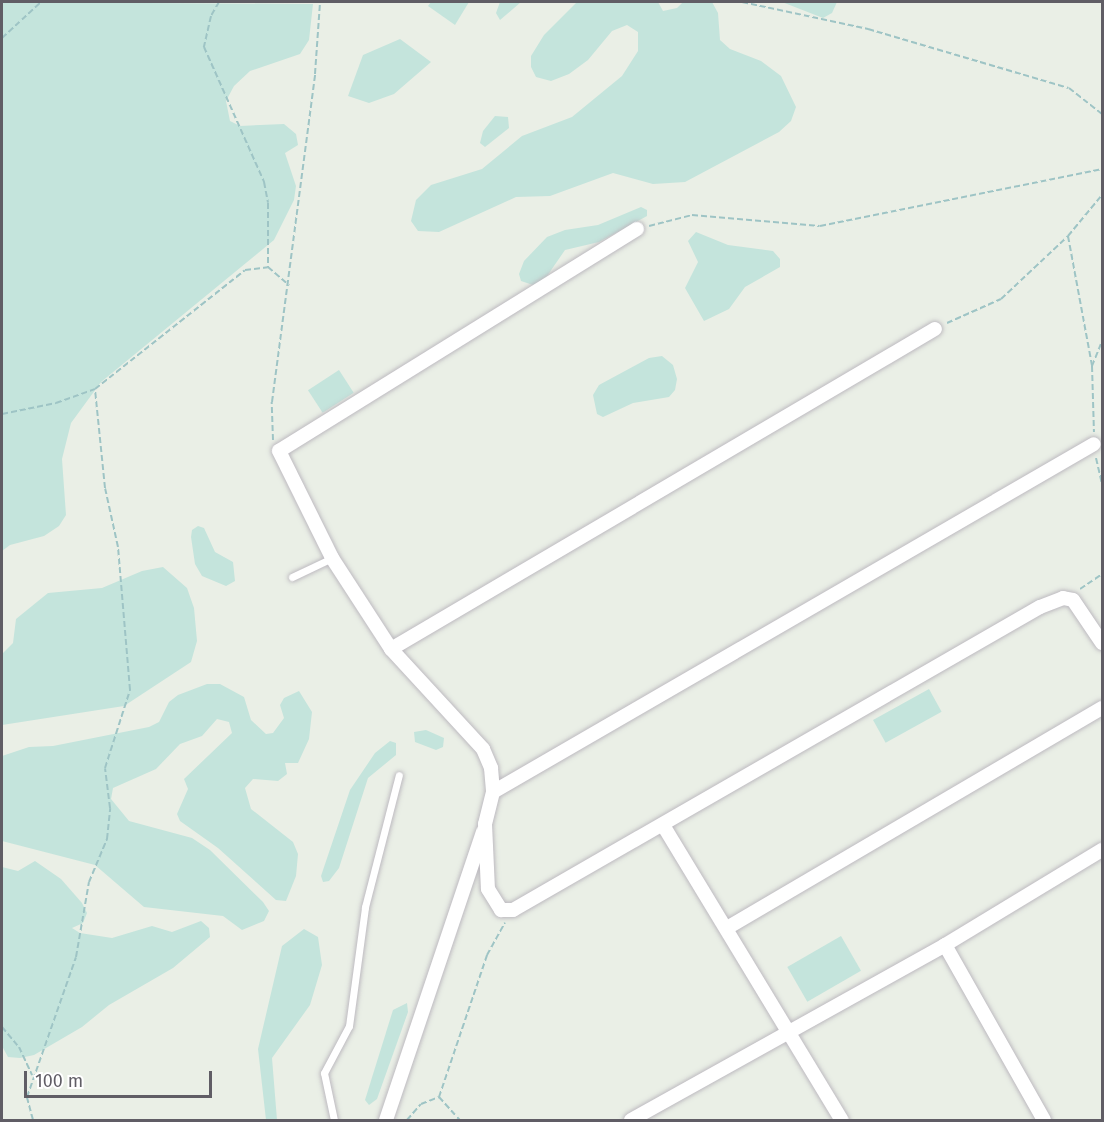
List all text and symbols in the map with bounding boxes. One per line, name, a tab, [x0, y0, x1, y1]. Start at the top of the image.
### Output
scale bar	[27, 1059, 214, 1097]
text: 100 m	[35, 1070, 83, 1092]

